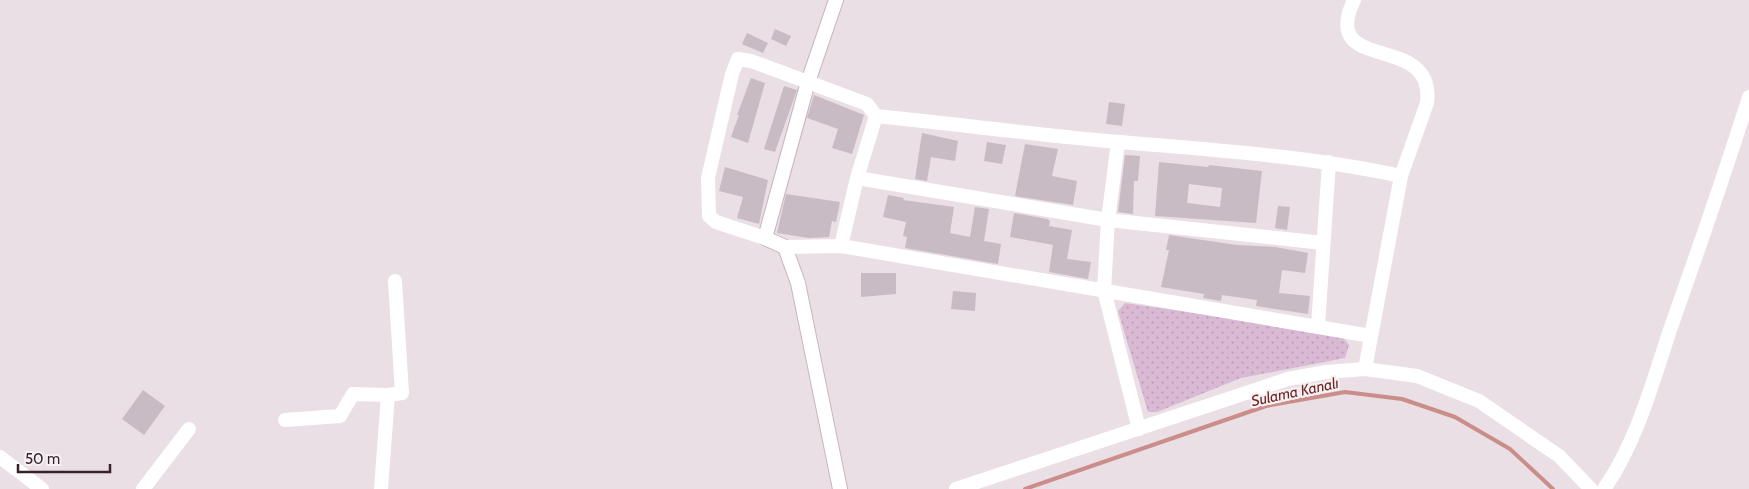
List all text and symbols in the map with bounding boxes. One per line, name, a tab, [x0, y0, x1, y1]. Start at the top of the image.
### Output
water label: Sulama Kanalı	[1250, 374, 1340, 410]
scale bar	[18, 442, 110, 474]
text: 50 m	[25, 450, 60, 468]

